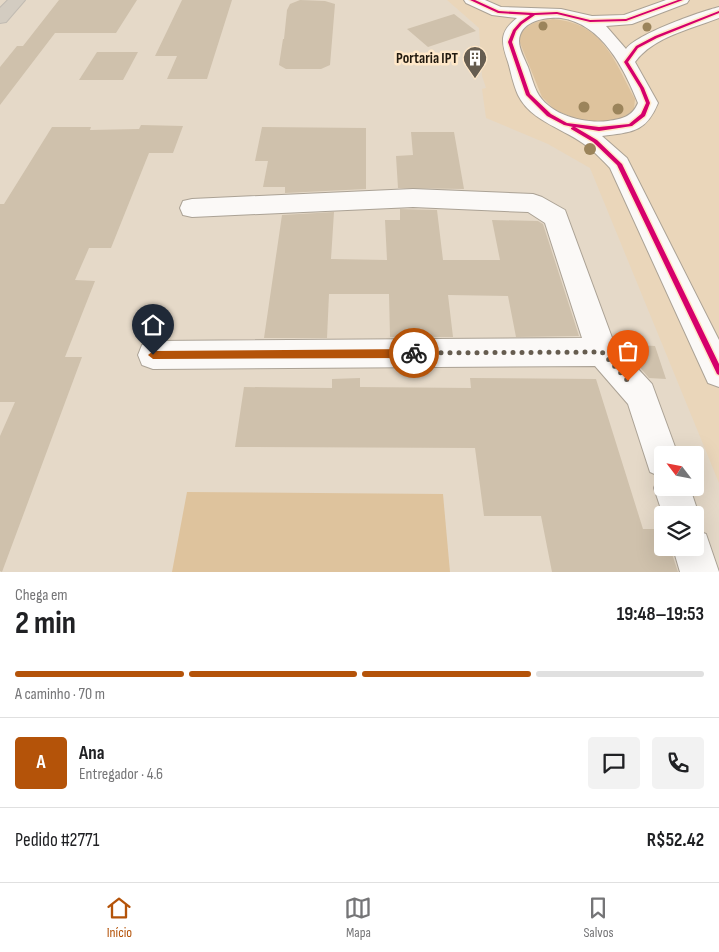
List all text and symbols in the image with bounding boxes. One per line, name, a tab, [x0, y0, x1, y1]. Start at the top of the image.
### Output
building icon: Portaria IPT	[462, 45, 488, 79]
place label: Portaria IPT	[396, 49, 458, 68]
pin	[132, 304, 174, 355]
icon: home	[139, 311, 167, 339]
courier	[389, 328, 439, 378]
pin	[607, 330, 649, 381]
icon: bag	[614, 337, 642, 365]
icon: bike	[400, 339, 428, 367]
north arrow	[654, 446, 704, 496]
map controls	[654, 446, 704, 556]
button: layers	[654, 506, 704, 556]
text: Chega em	[15, 586, 68, 605]
text: 19:48–19:53	[617, 603, 704, 626]
text: 2 min	[15, 604, 76, 643]
text: A caminho · 70 m	[15, 685, 105, 704]
button: chat	[588, 737, 640, 789]
button: phone	[652, 737, 704, 789]
text: Ana	[79, 742, 105, 765]
text: A	[36, 751, 46, 774]
text: Entregador · 4.6	[79, 765, 163, 784]
text: Pedido #2771	[15, 829, 99, 852]
text: R$52.42	[647, 829, 704, 852]
tab: Início	[105, 894, 133, 941]
tab: Mapa	[344, 894, 372, 941]
tab: Salvos	[583, 894, 614, 941]

